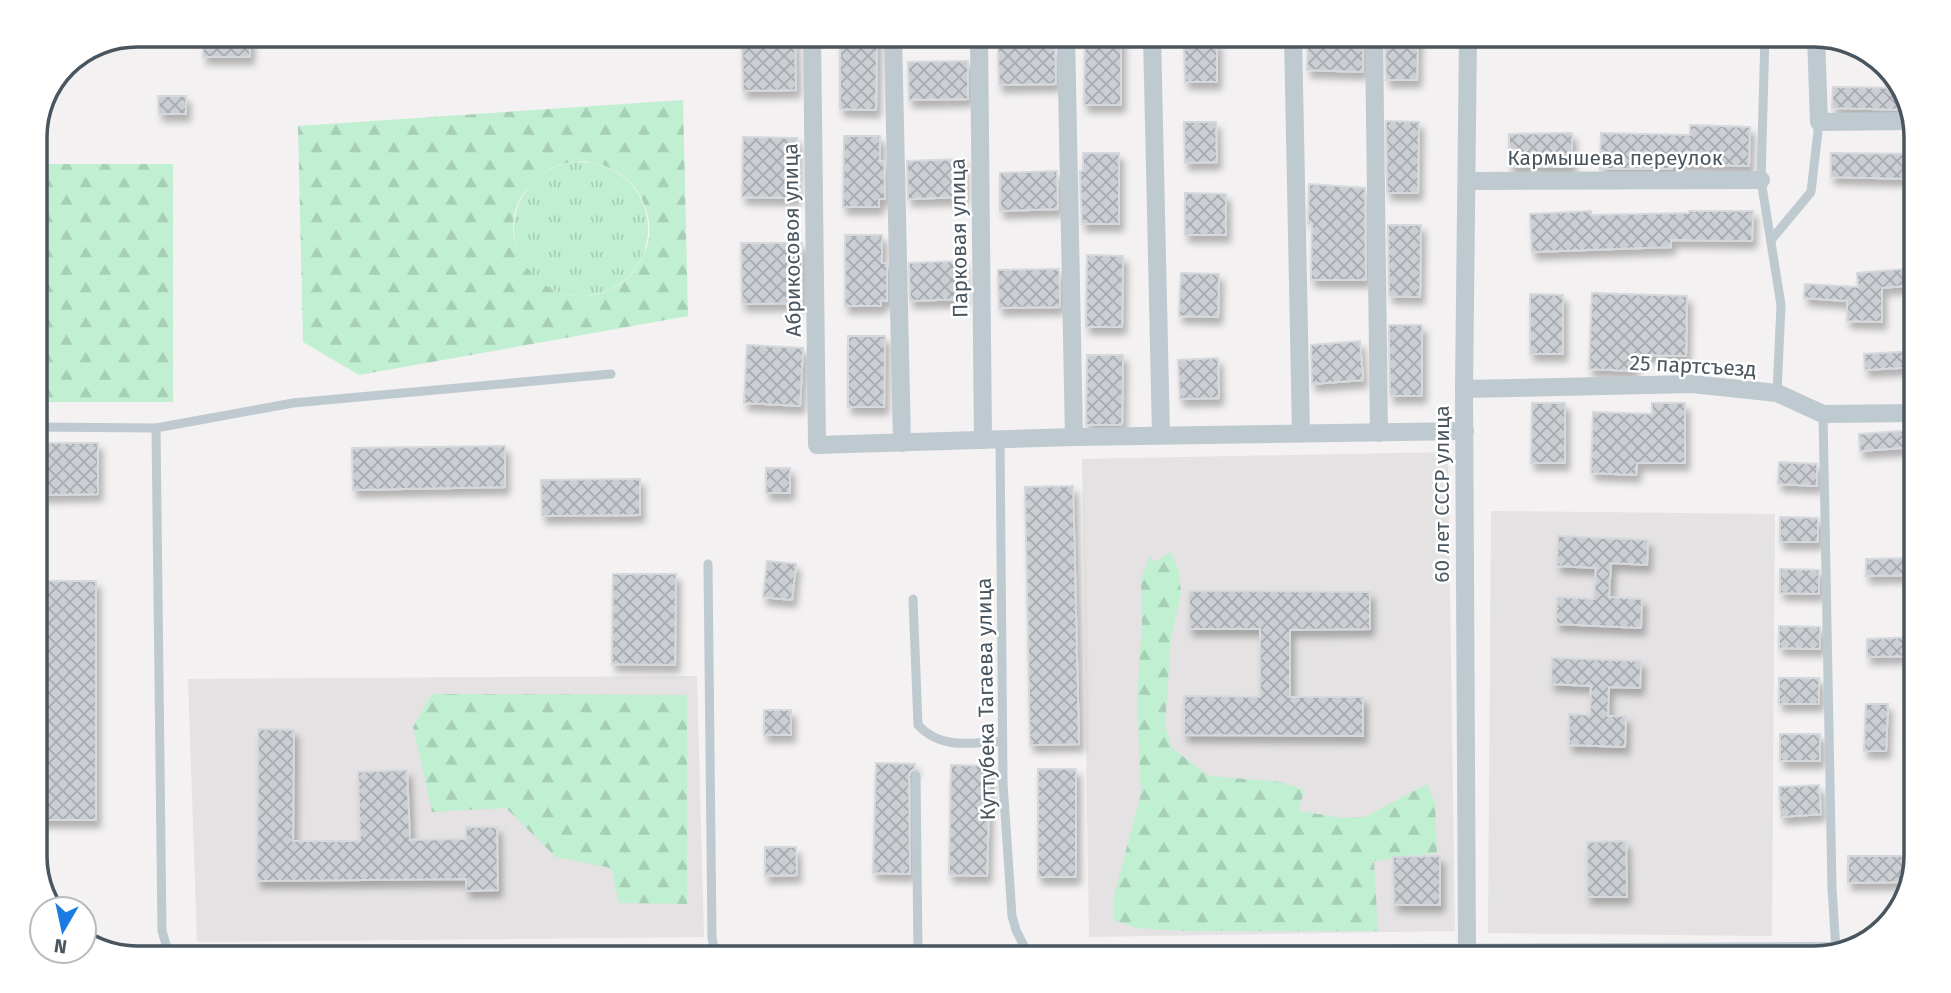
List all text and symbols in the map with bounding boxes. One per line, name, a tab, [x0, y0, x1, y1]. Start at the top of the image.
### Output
street label: Абрикосовоя улица	[777, 143, 807, 337]
street label: Кармышева переулок	[1507, 145, 1723, 171]
street label: Парковая улица	[945, 158, 973, 318]
street label: 25 партсъезд	[1629, 350, 1757, 382]
street label: 60 лет СССР улица	[1429, 405, 1455, 583]
street label: Куттубека Тагаева улица	[971, 578, 1001, 820]
north arrow	[28, 895, 98, 965]
text: N	[52, 934, 68, 959]

